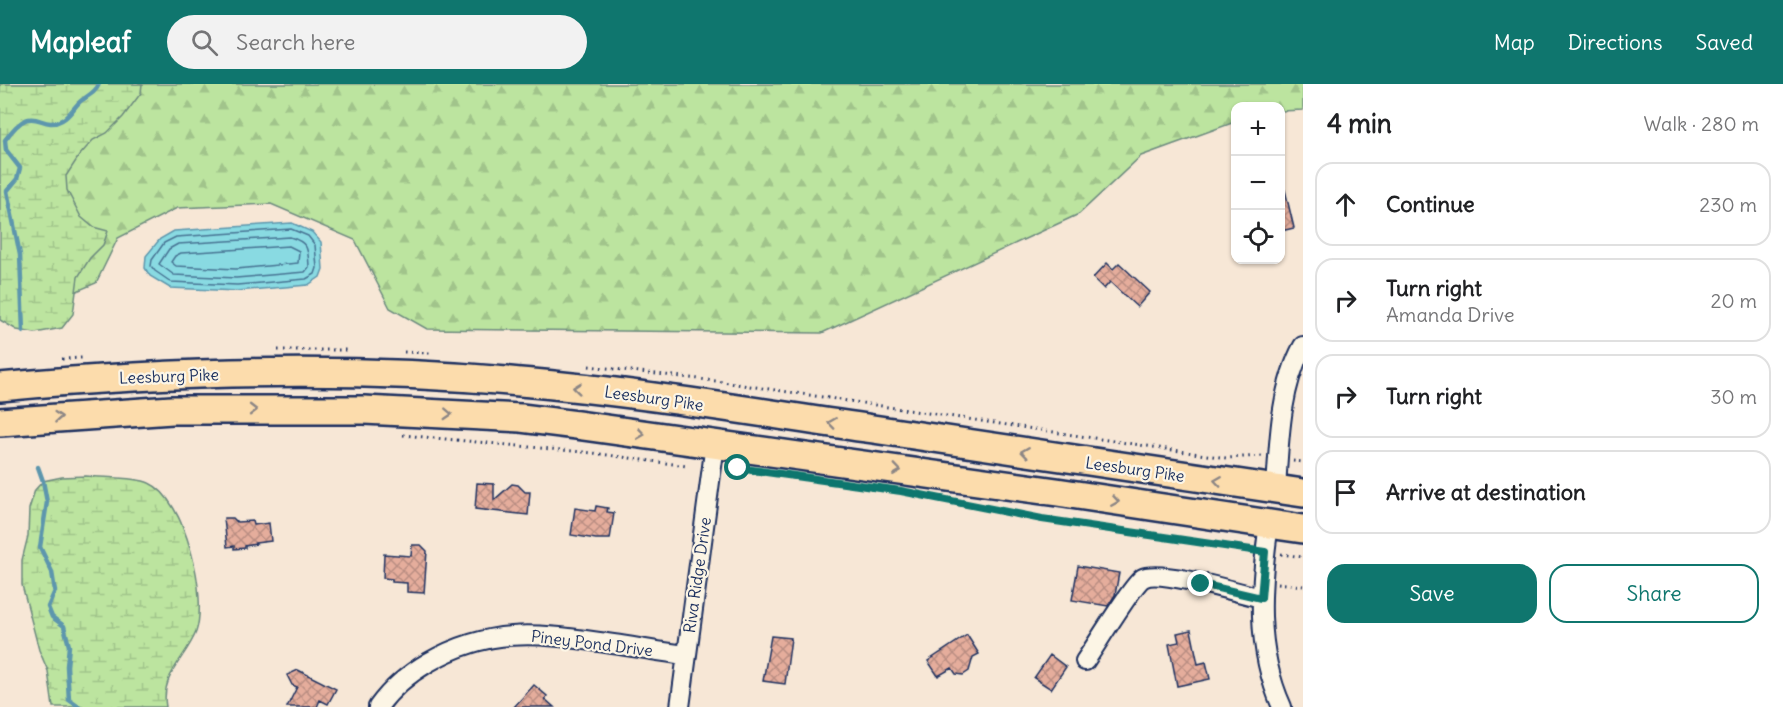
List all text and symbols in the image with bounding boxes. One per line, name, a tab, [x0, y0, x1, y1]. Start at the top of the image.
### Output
search box	[167, 15, 587, 69]
text: Mapleaf	[30, 24, 131, 60]
icon: search	[188, 26, 221, 59]
text: Search here	[236, 28, 355, 56]
text: Map	[1494, 29, 1535, 56]
text: Directions	[1568, 29, 1662, 56]
text: Saved	[1695, 29, 1753, 56]
map controls	[1231, 102, 1285, 264]
button: +	[1231, 102, 1285, 156]
text: 4 min	[1327, 107, 1392, 140]
text: Walk · 280 m	[1643, 111, 1759, 136]
button: −	[1231, 156, 1285, 210]
icon: ahead	[1329, 188, 1362, 221]
text: Continue	[1386, 190, 1475, 218]
text: 230 m	[1699, 192, 1757, 217]
button: locate	[1231, 210, 1285, 264]
text: Turn right	[1386, 274, 1482, 302]
icon: right	[1329, 284, 1362, 317]
text: 20 m	[1711, 288, 1757, 313]
text: Amanda Drive	[1386, 302, 1515, 327]
street label: Leesburg Pike	[119, 364, 219, 388]
icon: right	[1329, 380, 1362, 413]
street label: Leesburg Pike	[603, 381, 705, 415]
one-way arrow	[572, 382, 581, 395]
text: Turn right	[1386, 382, 1482, 410]
text: 30 m	[1710, 384, 1757, 409]
one-way arrow	[249, 404, 258, 416]
one-way arrow	[443, 407, 452, 420]
one-way arrow	[54, 411, 63, 424]
one-way arrow	[828, 418, 837, 430]
one-way arrow	[637, 427, 646, 439]
one-way arrow	[1020, 447, 1030, 459]
street label: Leesburg Pike	[1084, 452, 1186, 486]
route start	[724, 454, 750, 480]
one-way arrow	[893, 463, 902, 475]
one-way arrow	[1213, 475, 1223, 487]
icon: arrive	[1329, 476, 1362, 509]
text: Arrive at destination	[1386, 478, 1586, 506]
one-way arrow	[1111, 494, 1120, 506]
street label: Riva Ridge Drive	[679, 516, 715, 634]
button: Save	[1327, 564, 1537, 623]
button: Share	[1549, 564, 1759, 623]
route end	[1187, 570, 1213, 596]
street label: Piney Pond Drive	[530, 626, 654, 660]

